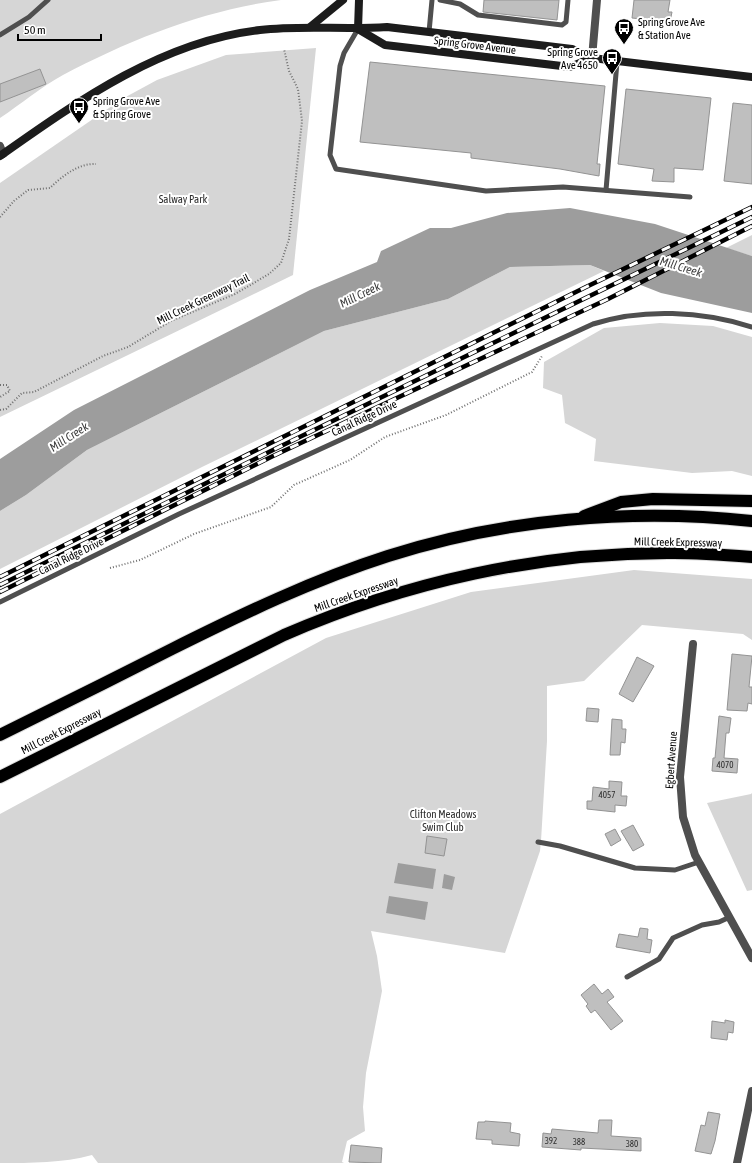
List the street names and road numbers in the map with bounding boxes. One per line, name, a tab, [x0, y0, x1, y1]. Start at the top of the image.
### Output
street label: Spring Grove Avenue	[433, 34, 517, 56]
street label: Mill Creek Greenway Trail	[155, 271, 251, 327]
street label: Canal Ridge Drive	[329, 398, 399, 438]
street label: Canal Ridge Drive	[37, 535, 105, 577]
street label: Mill Creek Expressway	[634, 535, 723, 549]
street label: Mill Creek Expressway	[312, 574, 400, 614]
street label: Mill Creek Expressway	[19, 705, 103, 756]
street label: Egbert Avenue	[663, 731, 679, 789]

